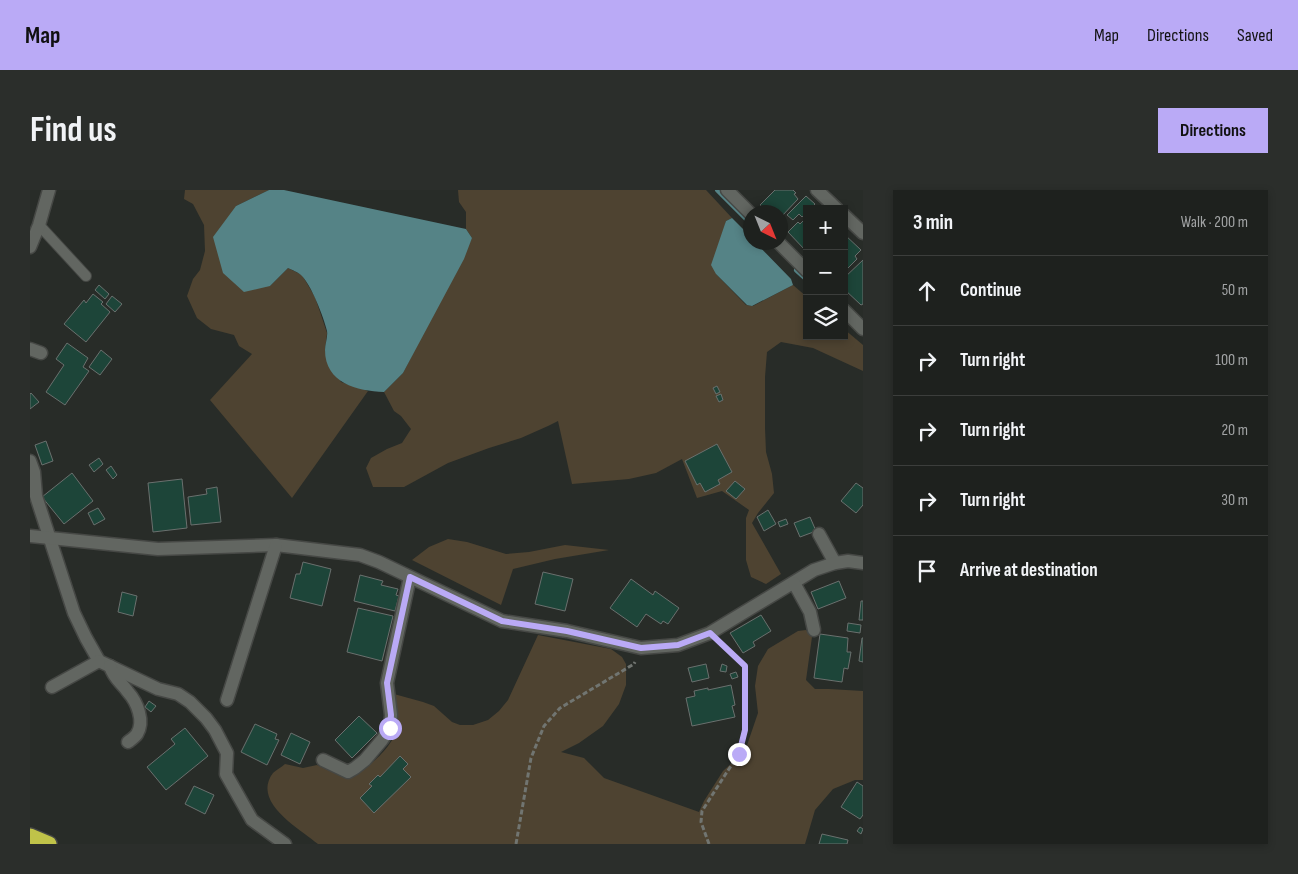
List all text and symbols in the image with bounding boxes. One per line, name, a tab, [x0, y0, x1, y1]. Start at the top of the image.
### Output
text: Map	[25, 21, 60, 50]
text: Map	[1094, 25, 1119, 46]
text: Directions	[1147, 25, 1209, 46]
text: Saved	[1237, 25, 1273, 46]
button: Directions	[1158, 108, 1268, 153]
text: Find us	[30, 109, 117, 152]
north arrow	[743, 205, 788, 250]
map controls	[803, 205, 848, 340]
button: +	[803, 205, 848, 250]
text: 3 min	[913, 210, 953, 235]
text: Walk · 200 m	[1181, 213, 1248, 232]
button: −	[803, 250, 848, 295]
icon: ahead	[913, 277, 941, 305]
text: Continue	[960, 279, 1021, 302]
text: 50 m	[1222, 281, 1248, 300]
button: layers	[803, 295, 848, 340]
icon: right	[913, 347, 941, 375]
text: Turn right	[960, 349, 1025, 372]
text: 100 m	[1215, 351, 1248, 370]
icon: right	[913, 417, 941, 445]
text: Turn right	[960, 419, 1025, 442]
text: 20 m	[1221, 421, 1248, 440]
icon: right	[913, 487, 941, 515]
text: Turn right	[960, 489, 1025, 512]
text: 30 m	[1221, 491, 1248, 510]
icon: arrive	[913, 557, 941, 585]
text: Arrive at destination	[960, 559, 1098, 582]
route start	[379, 717, 402, 740]
route end	[728, 743, 751, 766]

